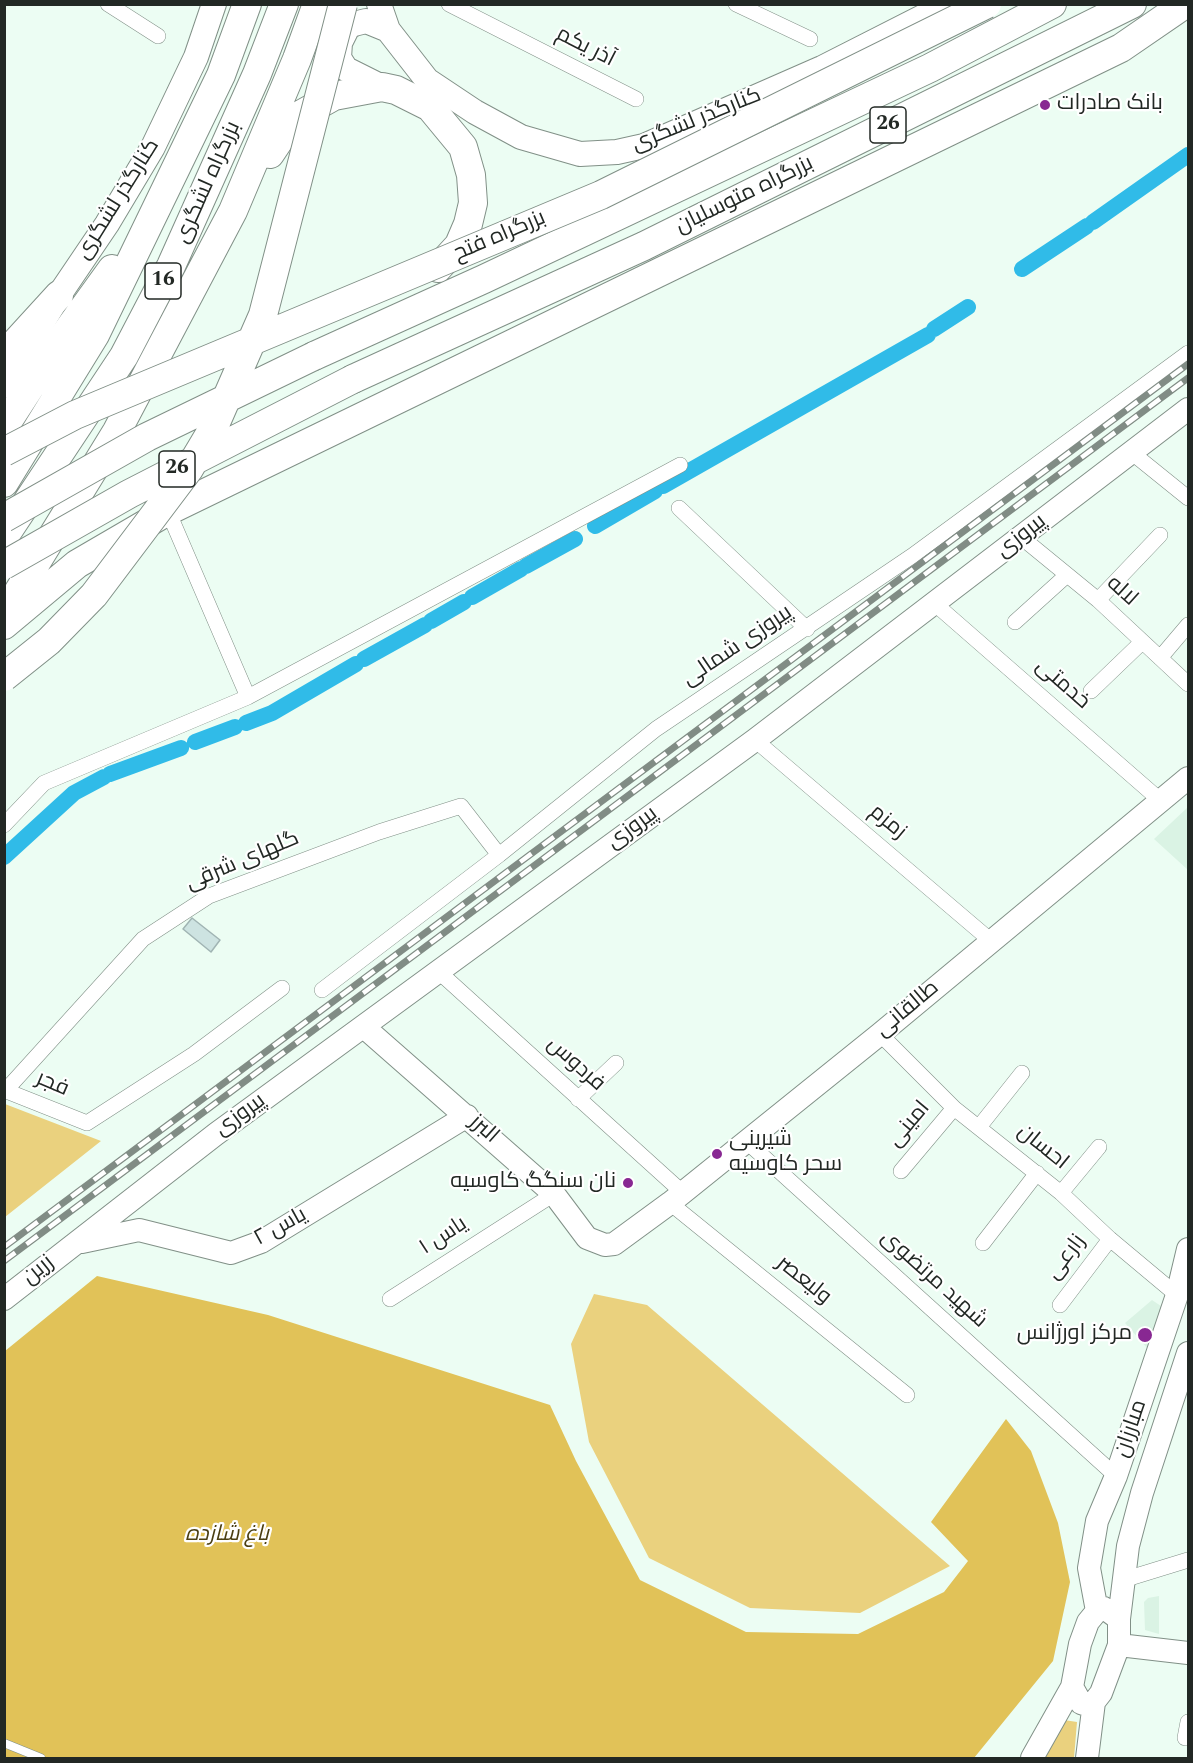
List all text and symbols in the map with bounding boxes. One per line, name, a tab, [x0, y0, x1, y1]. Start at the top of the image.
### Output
street label: آذر یکم	[551, 22, 619, 74]
street label: کنارگذر لشگری	[628, 83, 766, 159]
place label: بانک صادرات	[1057, 92, 1163, 118]
marker: بانک صادرات	[1038, 98, 1052, 112]
road number: 26	[870, 107, 906, 143]
street label: بزرگراه لشگری	[170, 118, 248, 248]
street label: کنارگذر لشگری	[71, 135, 167, 265]
street label: بزرگراه متوسلیان	[672, 151, 818, 241]
street label: بزرگراه فتح	[450, 206, 550, 268]
road number: 16	[145, 263, 181, 299]
road number: 26	[159, 451, 195, 487]
street label: پیروزی	[992, 509, 1052, 565]
street label: لاله	[1100, 571, 1142, 613]
street label: پیروزی شمالی	[678, 601, 798, 693]
street label: خدمتی	[1029, 654, 1095, 716]
street label: زمزم	[863, 800, 911, 846]
street label: پیروزی	[602, 802, 664, 856]
street label: گلهای شرقی	[182, 826, 304, 898]
street label: طالقانی	[871, 976, 945, 1044]
street label: فردوس	[540, 1032, 610, 1098]
street label: فجر	[32, 1066, 72, 1104]
street label: پیروزی	[210, 1089, 272, 1143]
street label: امینی	[883, 1096, 937, 1154]
street label: البرز	[463, 1110, 503, 1150]
street label: احسان	[1011, 1119, 1073, 1177]
place label: شیرینی سحر کاوسیه	[729, 1128, 842, 1180]
marker: شیرینی سحر کاوسیه	[710, 1147, 724, 1161]
place label: نان سنگگ کاوسیه	[450, 1170, 616, 1196]
marker: نان سنگگ کاوسیه	[621, 1176, 635, 1190]
street label: یاس ۲	[250, 1203, 312, 1253]
street label: یاس ۱	[415, 1212, 473, 1262]
street label: شهید مرتضوی	[874, 1225, 992, 1335]
street label: زارعی	[1041, 1230, 1093, 1286]
street label: زرین	[18, 1250, 60, 1292]
street label: ولیعصر	[770, 1251, 836, 1311]
place label: مرکز اورژانس	[1017, 1322, 1132, 1348]
marker: مرکز اورژانس	[1136, 1326, 1154, 1344]
street label: مبارزان	[1110, 1397, 1154, 1461]
park label: باغ شازده	[185, 1523, 269, 1549]

